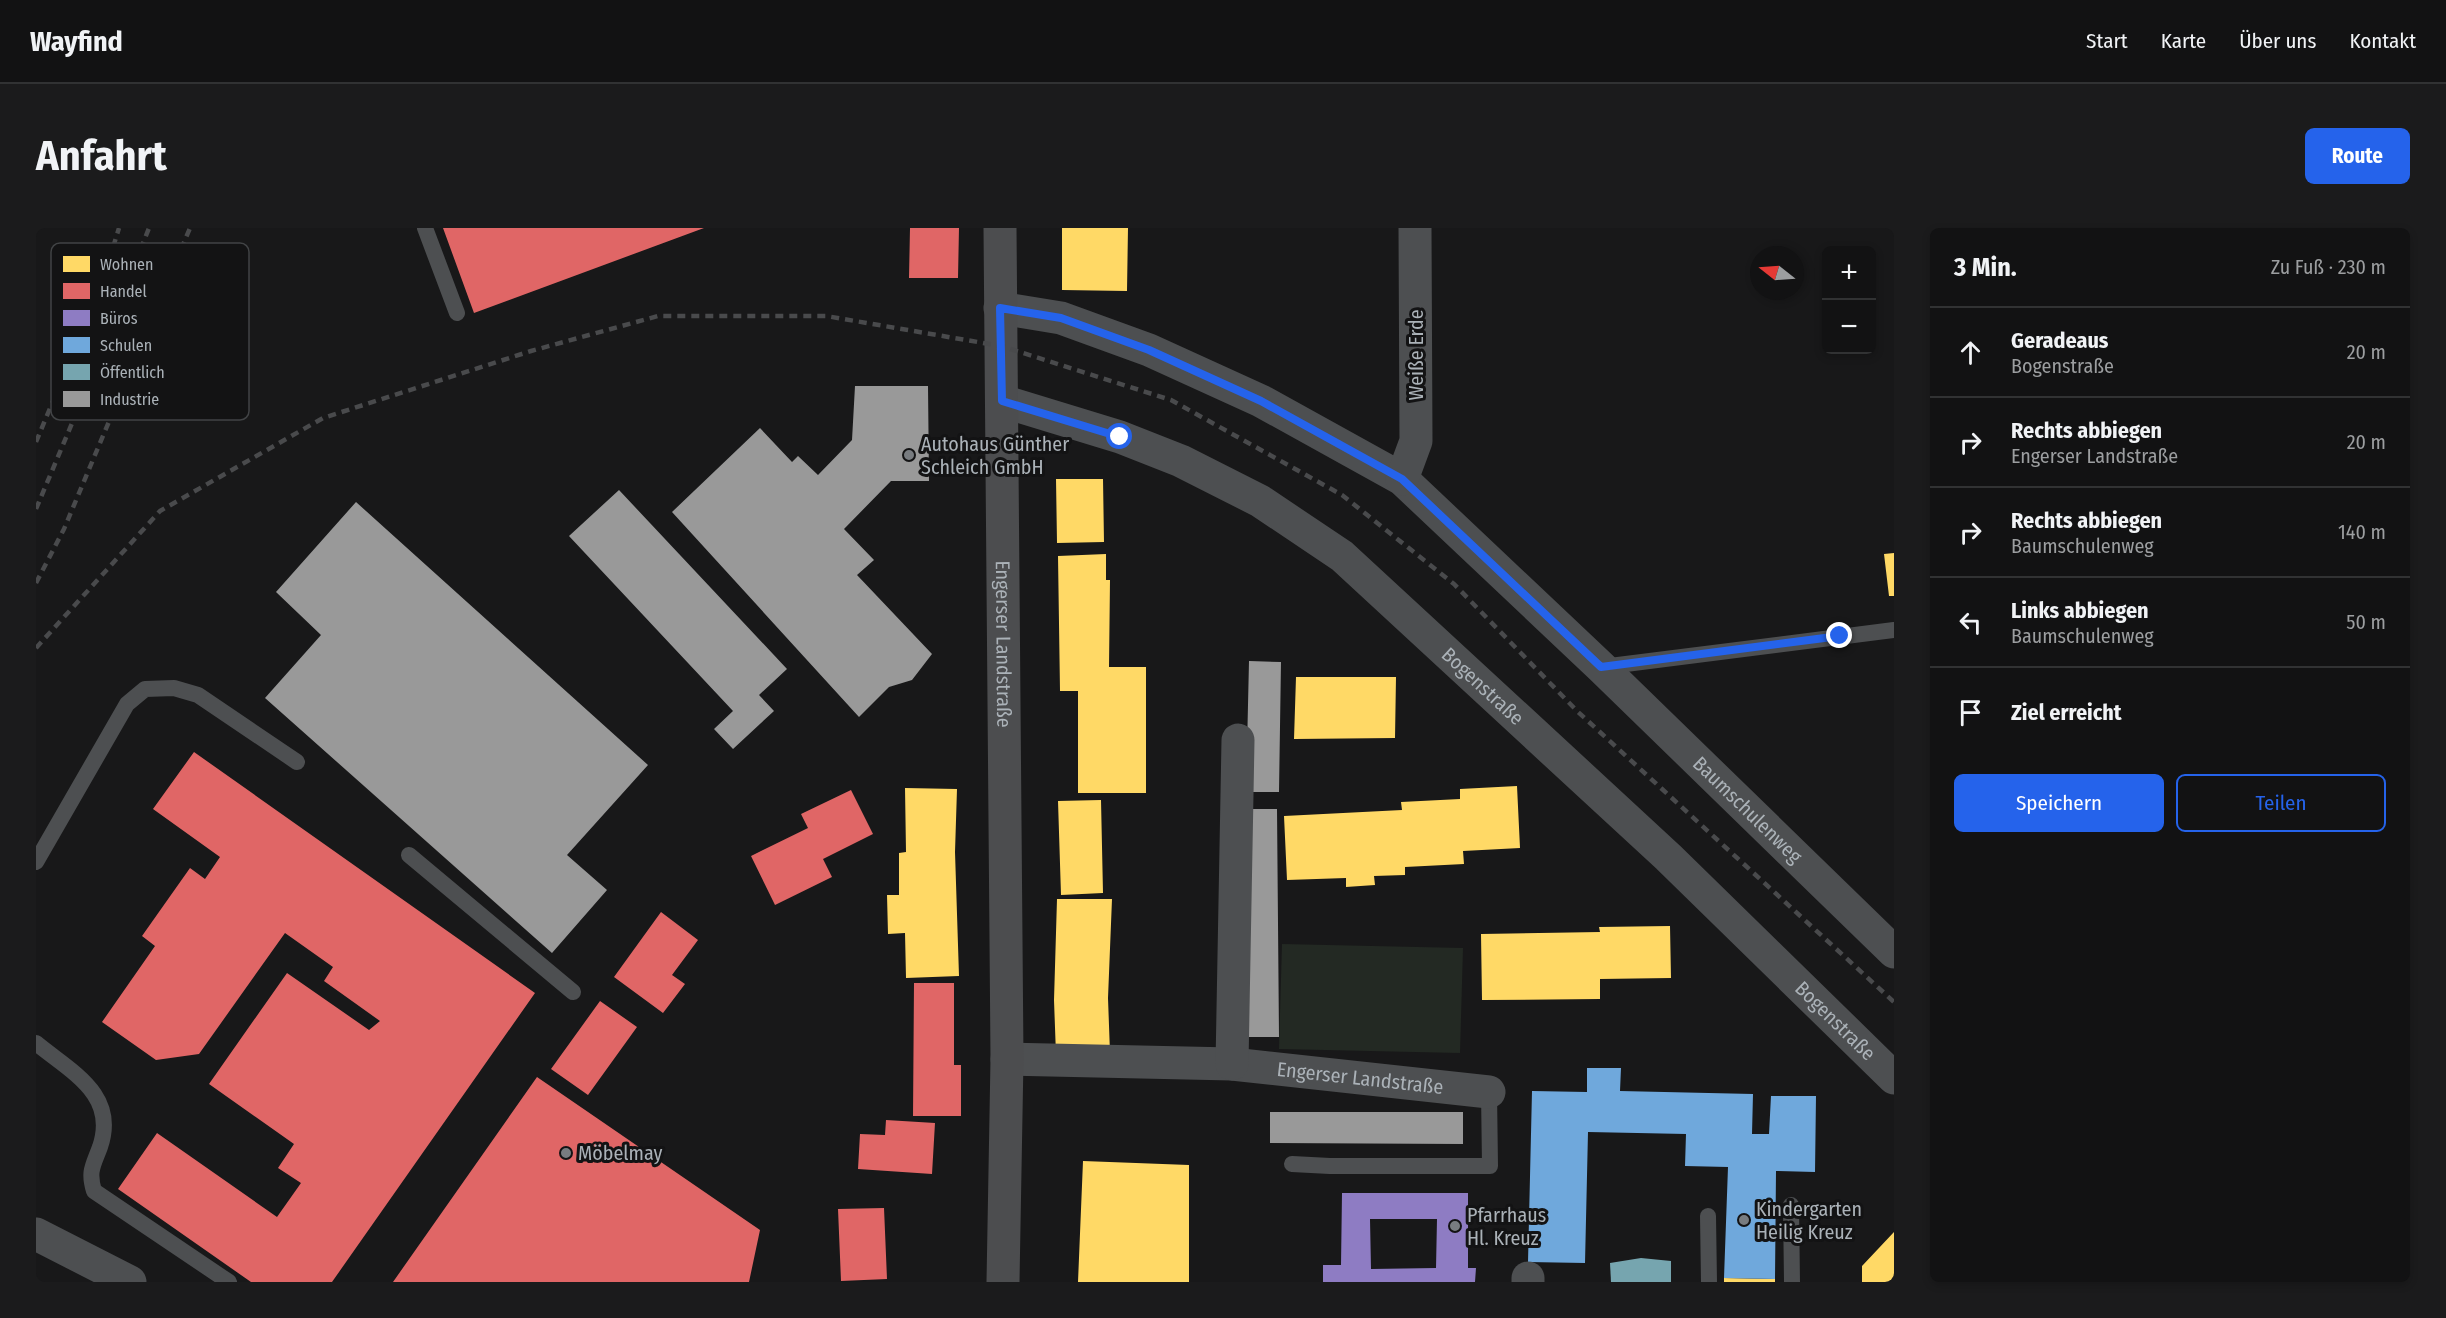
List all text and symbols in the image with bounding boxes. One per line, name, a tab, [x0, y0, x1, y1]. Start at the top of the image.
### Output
text: Wayfind	[30, 25, 123, 58]
text: Start	[2086, 28, 2128, 54]
text: Karte	[2161, 28, 2206, 54]
text: Über uns	[2239, 28, 2316, 54]
text: Kontakt	[2349, 28, 2416, 54]
button: Route	[2305, 128, 2410, 184]
text: Anfahrt	[36, 131, 167, 181]
legend	[51, 243, 249, 420]
north arrow	[1750, 246, 1804, 300]
map controls	[1822, 246, 1876, 354]
button: +	[1822, 246, 1876, 300]
text: 3 Min.	[1954, 252, 2017, 283]
text: Wohnen	[100, 255, 153, 274]
text: Zu Fuß · 230 m	[2271, 255, 2386, 279]
text: Handel	[100, 282, 147, 301]
button: −	[1822, 300, 1876, 354]
text: Büros	[100, 309, 138, 328]
street label: Weiße Erde	[1404, 309, 1428, 401]
text: Geradeaus	[2011, 327, 2108, 354]
text: Schulen	[100, 336, 152, 355]
icon: ahead	[1954, 336, 1987, 369]
text: 20 m	[2347, 340, 2386, 364]
text: Bogenstraße	[2011, 354, 2114, 378]
text: Öffentlich	[100, 363, 165, 382]
text: Industrie	[100, 390, 159, 409]
text: Rechts abbiegen	[2011, 417, 2162, 444]
route start	[1106, 423, 1132, 449]
icon: right	[1954, 426, 1987, 459]
text: 20 m	[2347, 430, 2386, 454]
place label: Autohaus Günther Schleich GmbH	[921, 432, 1069, 479]
text: Engerser Landstraße	[2011, 444, 2178, 468]
marker: Autohaus Günther Schleich GmbH	[902, 448, 916, 462]
text: Rechts abbiegen	[2011, 507, 2162, 534]
icon: right	[1954, 516, 1987, 549]
text: 140 m	[2338, 520, 2386, 544]
text: Baumschulenweg	[2011, 534, 2154, 558]
street label: Engerser Landstraße	[991, 560, 1016, 728]
text: Links abbiegen	[2011, 597, 2149, 624]
icon: left	[1954, 606, 1987, 639]
text: 50 m	[2346, 610, 2386, 634]
route end	[1826, 622, 1852, 648]
text: Baumschulenweg	[2011, 624, 2154, 648]
street label: Bogenstraße	[1437, 642, 1529, 730]
icon: arrive	[1954, 696, 1987, 729]
text: Ziel erreicht	[2011, 699, 2122, 726]
street label: Baumschulenweg	[1688, 751, 1808, 868]
button: Speichern	[1954, 774, 2164, 832]
button: Teilen	[2176, 774, 2386, 832]
street label: Bogenstraße	[1790, 976, 1881, 1065]
street label: Engerser Landstraße	[1276, 1057, 1445, 1099]
place label: Möbelmay	[578, 1141, 662, 1165]
marker: Möbelmay	[559, 1146, 573, 1160]
place label: Kindergarten Heilig Kreuz	[1756, 1197, 1862, 1244]
place label: Pfarrhaus Hl. Kreuz	[1467, 1203, 1546, 1250]
marker: Kindergarten Heilig Kreuz	[1737, 1213, 1751, 1227]
marker: Pfarrhaus Hl. Kreuz	[1448, 1219, 1462, 1233]

